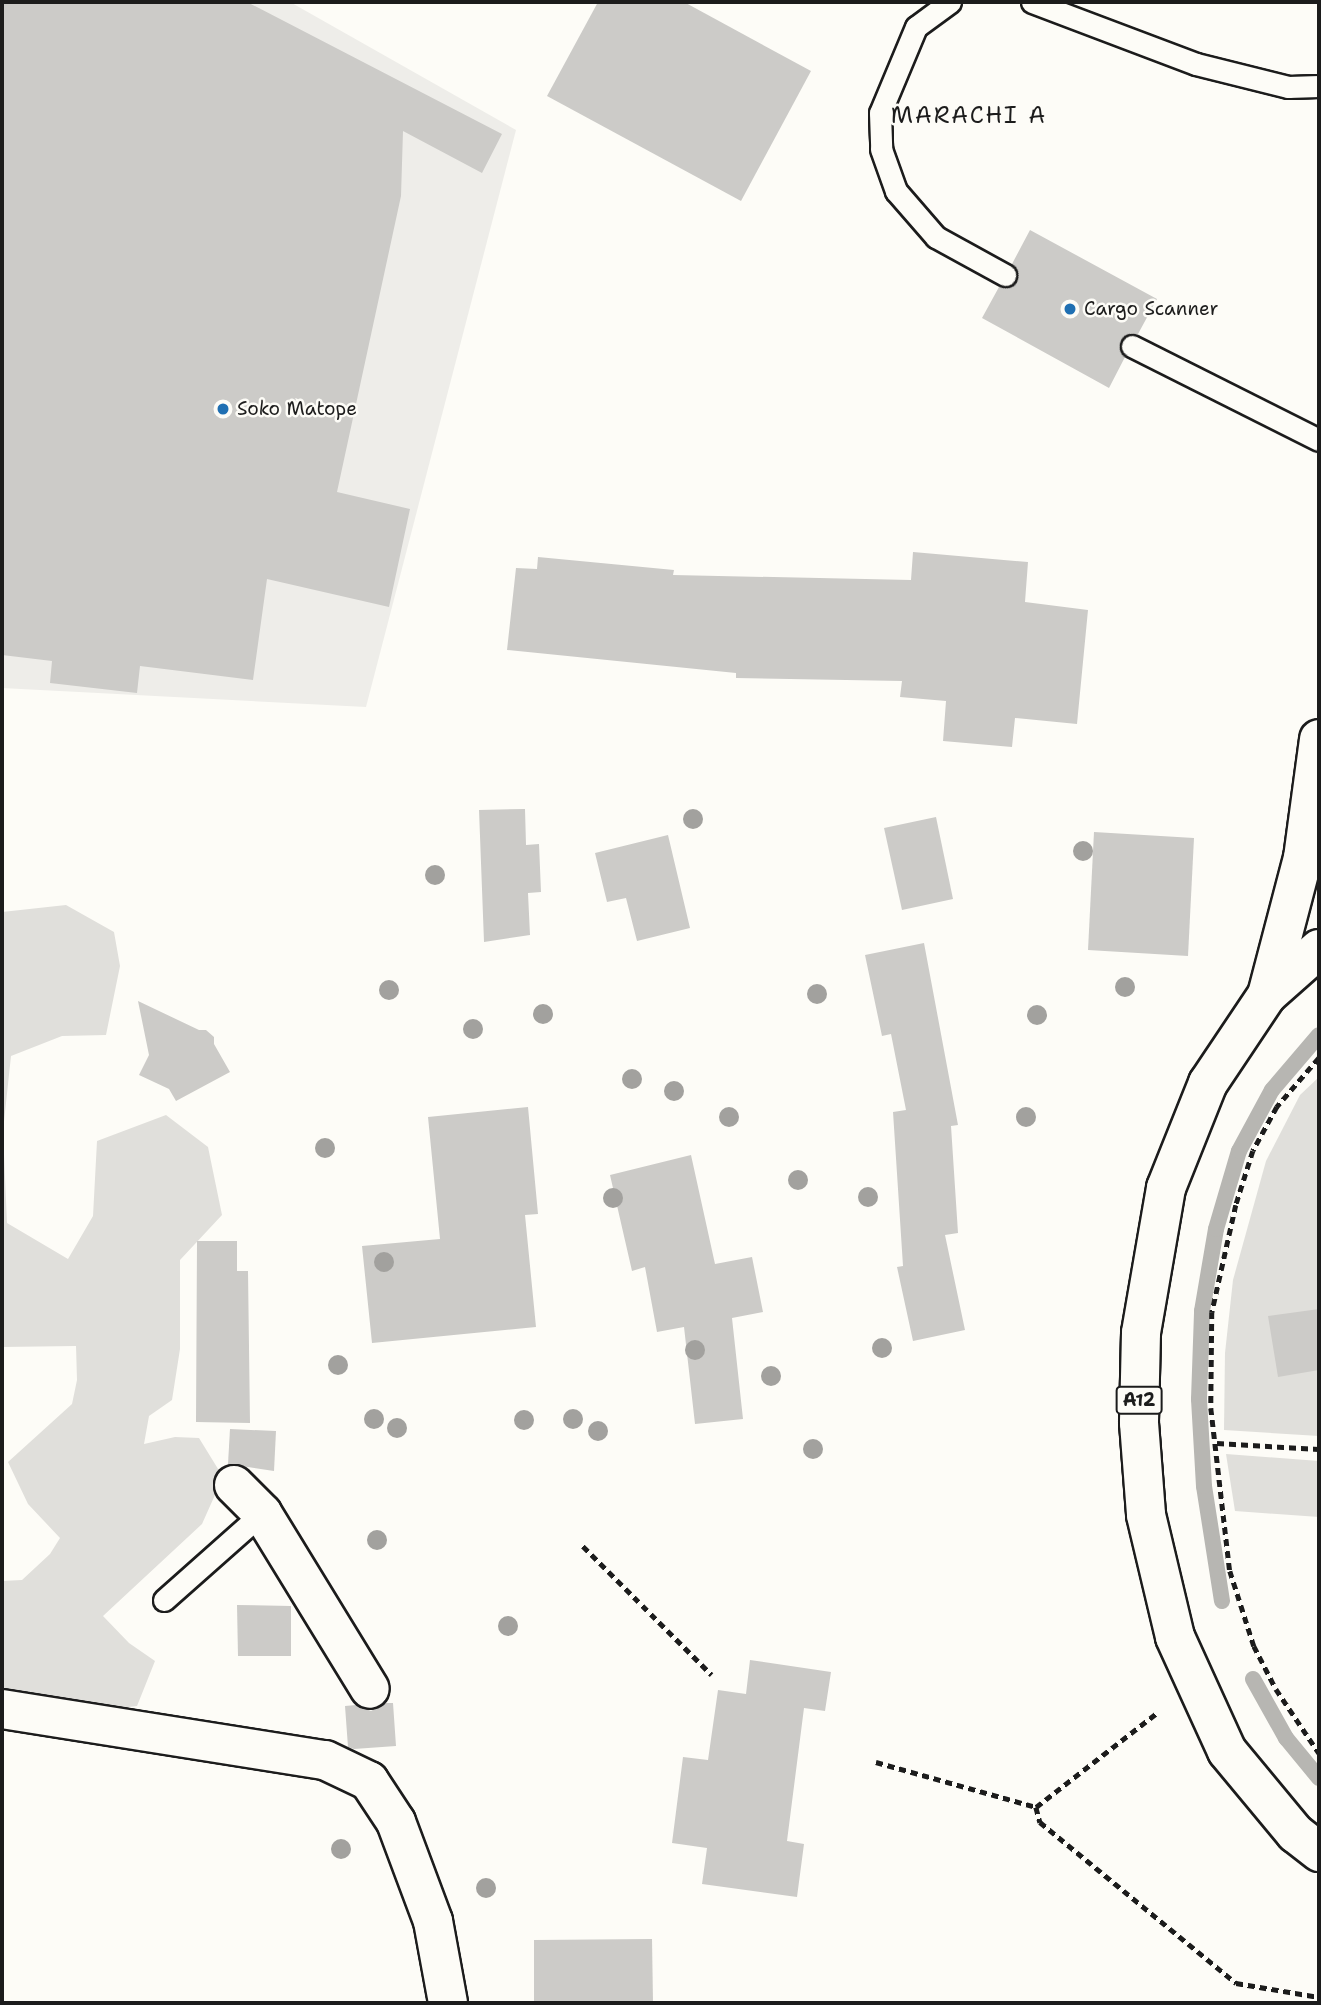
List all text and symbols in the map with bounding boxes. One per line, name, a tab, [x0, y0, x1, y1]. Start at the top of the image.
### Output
district label: MARACHI A	[892, 101, 1046, 129]
place label: Cargo Scanner	[1084, 298, 1218, 320]
marker: Cargo Scanner	[1062, 301, 1078, 317]
place label: Soko Matope	[237, 398, 357, 420]
marker: Soko Matope	[215, 401, 231, 417]
road number: A12	[1114, 1386, 1164, 1414]

